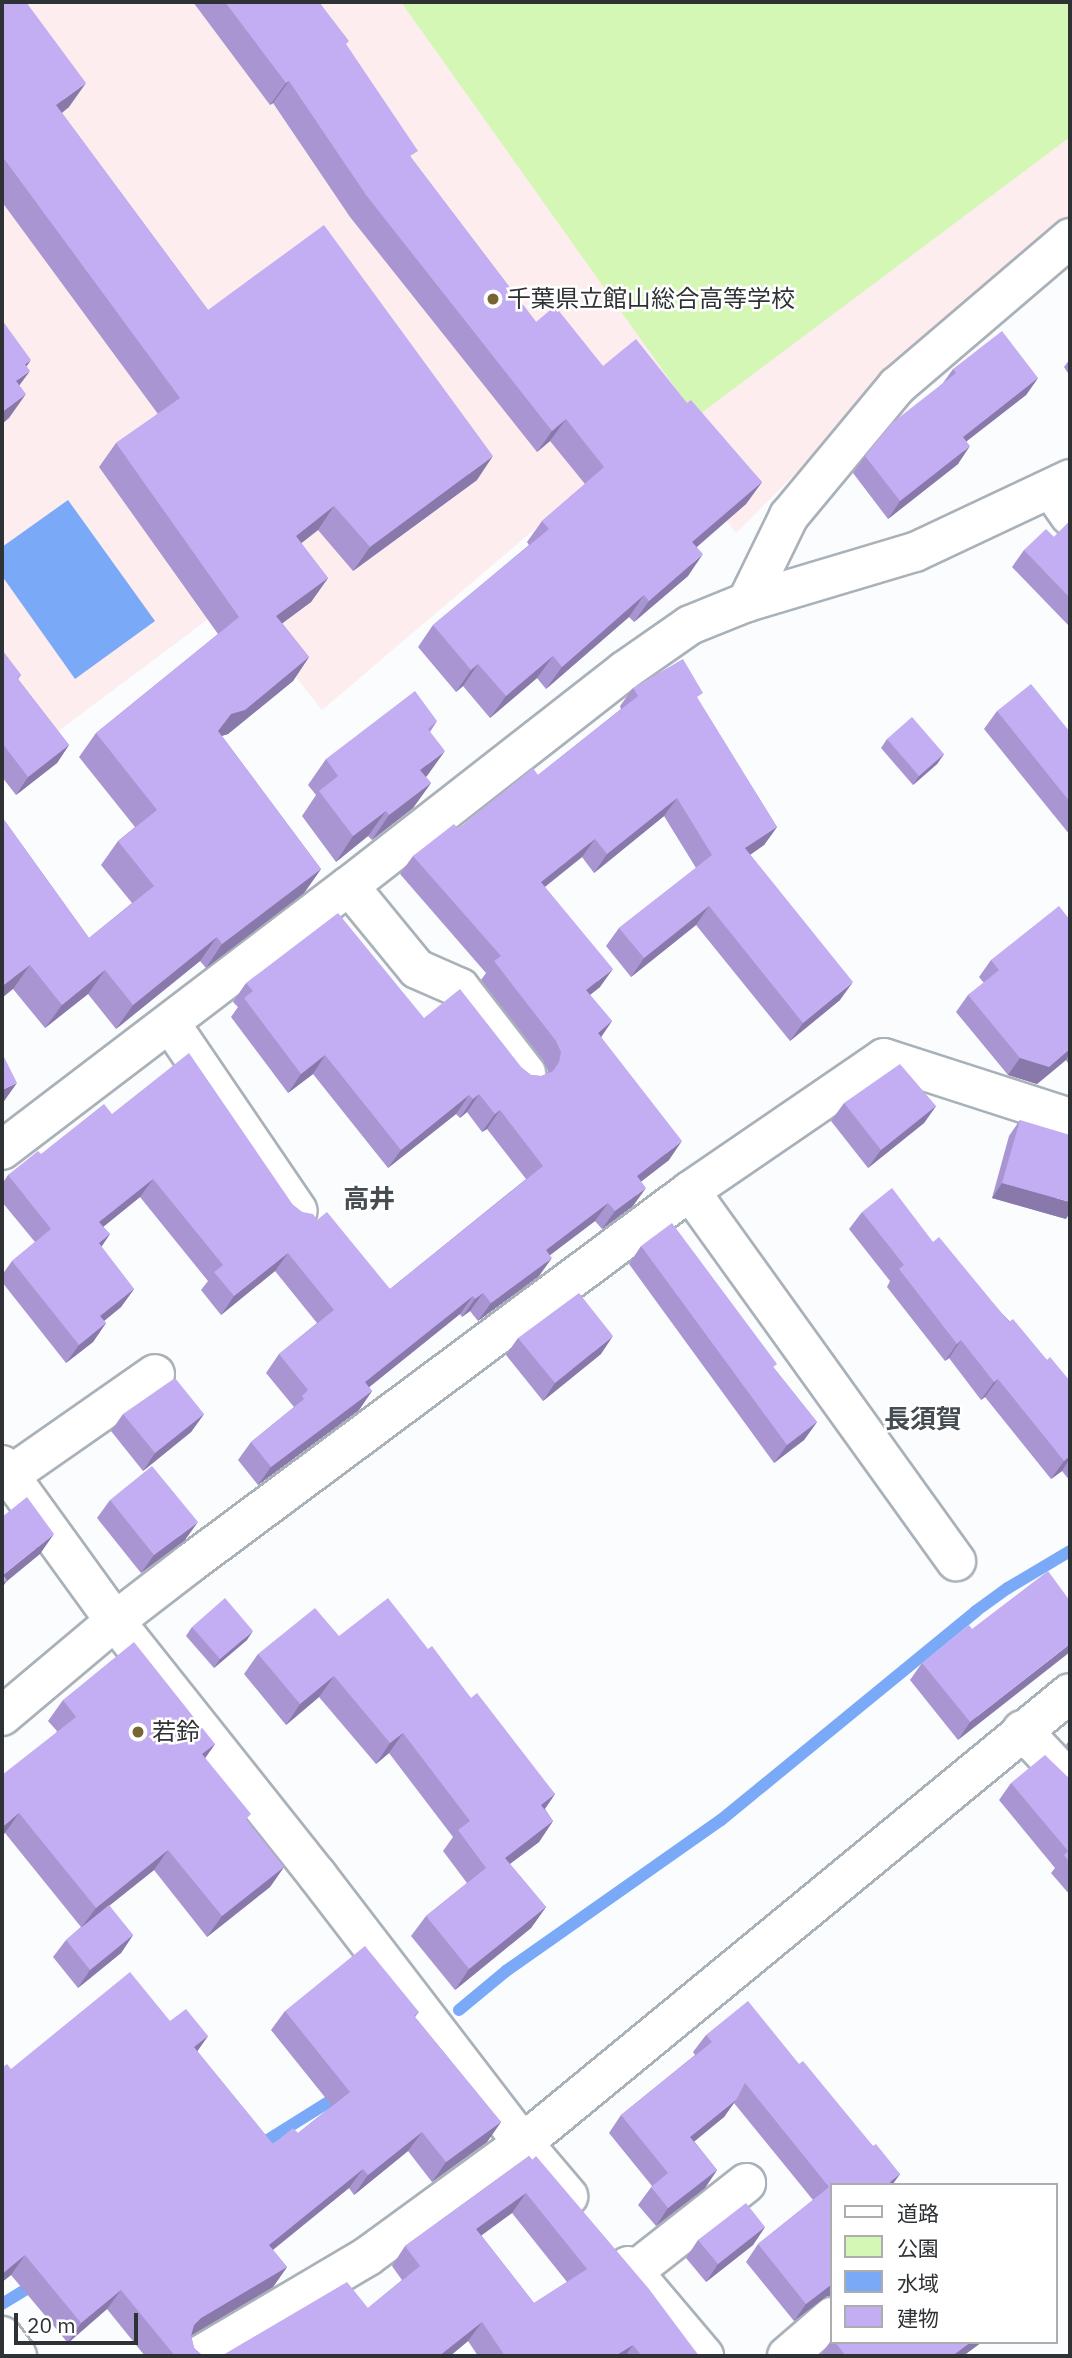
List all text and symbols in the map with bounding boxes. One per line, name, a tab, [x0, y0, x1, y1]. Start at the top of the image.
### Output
place label: 千葉県立館山総合高等学校	[507, 285, 795, 313]
marker: 千葉県立館山総合高等学校	[485, 291, 501, 307]
district label: 高井	[343, 1183, 395, 1215]
district label: 長須賀	[884, 1403, 962, 1435]
place label: 若鈴	[152, 1718, 200, 1746]
marker: 若鈴	[130, 1724, 146, 1740]
legend	[830, 2183, 1058, 2344]
text: 道路	[897, 2199, 939, 2227]
text: 公園	[897, 2234, 939, 2262]
text: 水域	[897, 2269, 939, 2297]
scale bar	[18, 2298, 142, 2342]
text: 建物	[897, 2304, 939, 2332]
text: 20 m	[27, 2311, 76, 2339]

